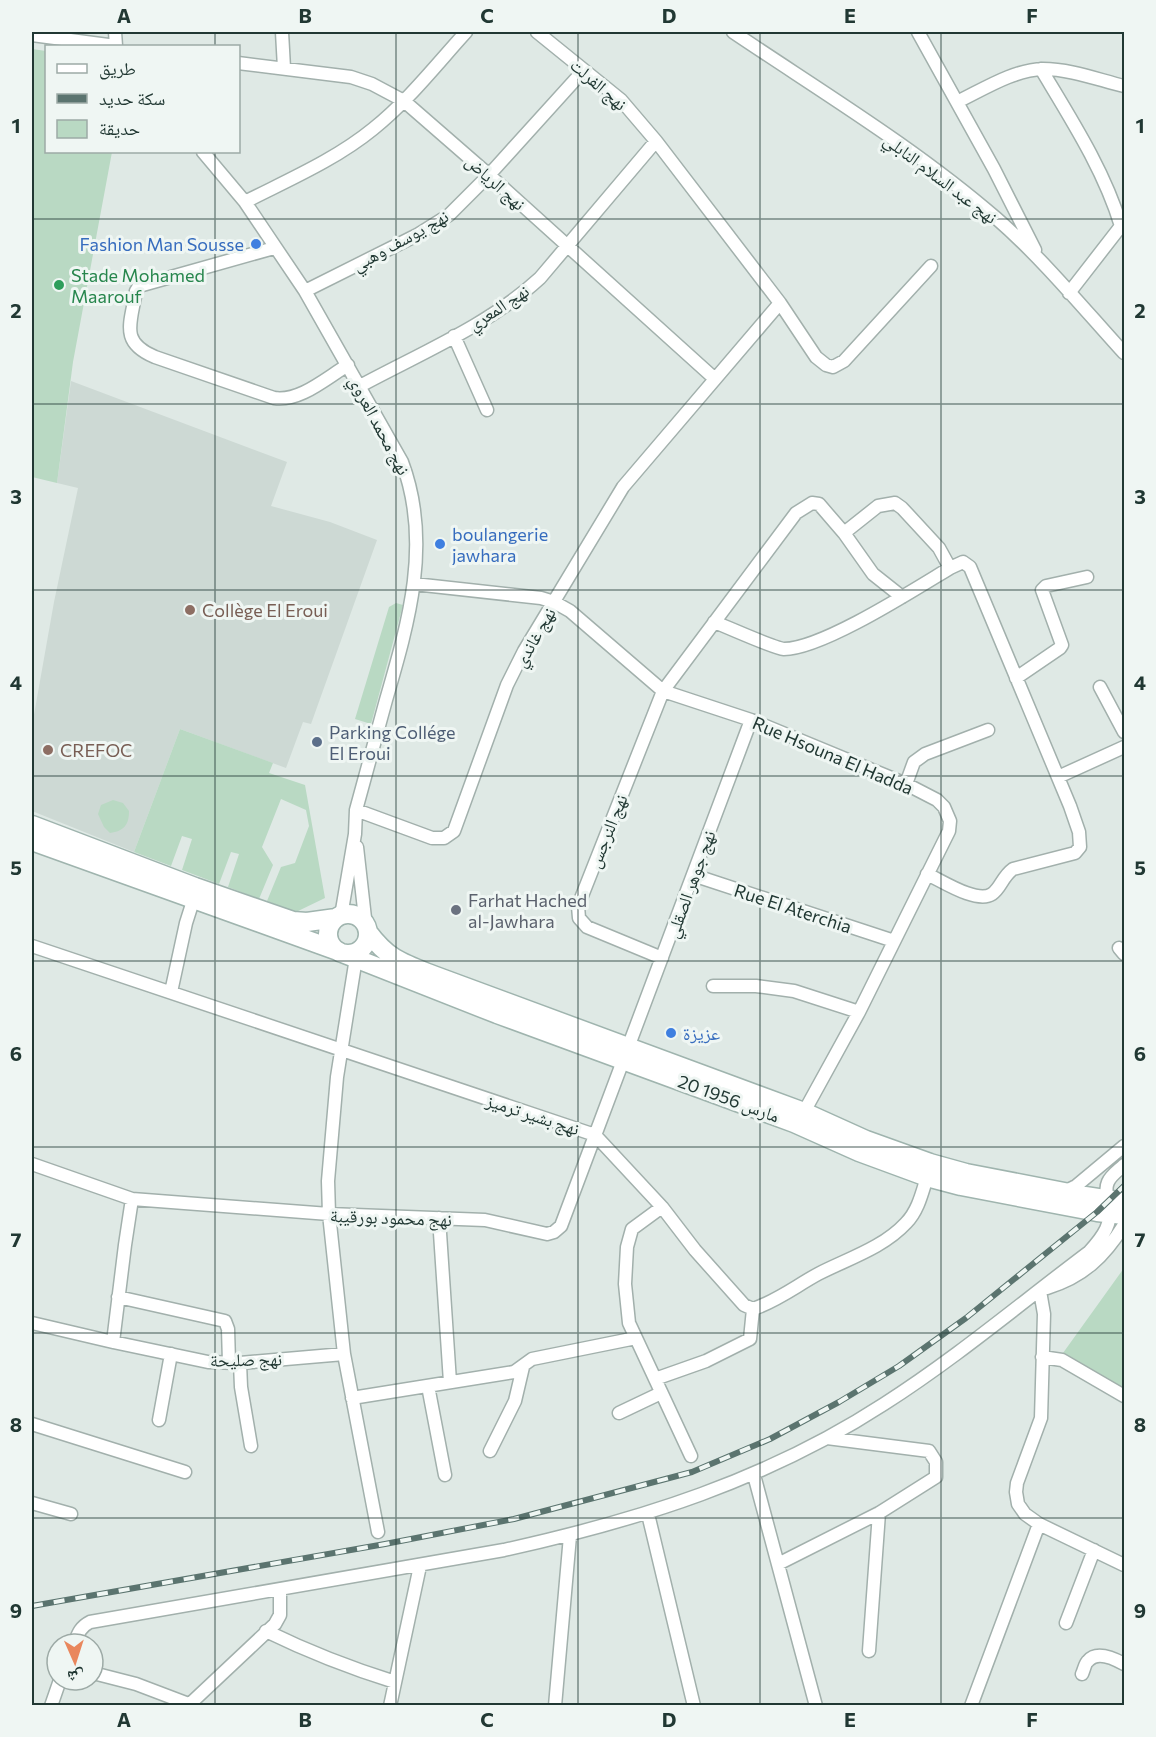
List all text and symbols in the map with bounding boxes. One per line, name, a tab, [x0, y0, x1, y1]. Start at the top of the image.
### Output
text: A	[117, 3, 131, 27]
text: B	[298, 3, 312, 27]
text: C	[480, 3, 494, 27]
text: D	[662, 3, 676, 27]
text: E	[844, 3, 856, 27]
text: F	[1026, 3, 1038, 27]
legend	[45, 45, 240, 153]
street label: نهج الفرلت	[565, 53, 632, 116]
text: طريق	[99, 57, 136, 80]
text: سكة حديد	[99, 87, 165, 109]
text: 1	[11, 113, 21, 137]
text: 1	[1135, 113, 1145, 137]
text: حديقة	[99, 117, 140, 139]
street label: نهج عبد السلام النابلي	[877, 128, 1002, 232]
street label: نهج الرياض	[460, 149, 531, 216]
street label: نهج يوسف وهبي	[348, 204, 454, 280]
place label: Fashion Man Sousse	[80, 233, 244, 255]
marker: Fashion Man Sousse	[249, 237, 263, 251]
place label: Stade Mohamed Maarouf	[71, 264, 205, 307]
marker: Stade Mohamed Maarouf	[52, 278, 66, 292]
street label: نهج المعري	[463, 279, 535, 339]
text: 2	[10, 298, 22, 322]
text: 2	[1134, 298, 1146, 322]
street label: نهج محمد العروي	[341, 372, 415, 481]
text: 3	[10, 484, 22, 508]
text: 3	[1134, 484, 1146, 508]
place label: boulangerie jawhara	[452, 523, 548, 566]
marker: boulangerie jawhara	[433, 537, 447, 551]
place label: Collège El Eroui	[202, 599, 328, 621]
marker: Collège El Eroui	[183, 603, 197, 617]
street label: نهج غاندي	[508, 603, 564, 673]
text: 4	[10, 670, 22, 694]
text: 4	[1134, 670, 1146, 694]
street label: Rue Hsouna El Hadda	[749, 711, 917, 799]
place label: Parking Collége El Eroui	[329, 721, 456, 764]
marker: Parking Collége El Eroui	[310, 735, 324, 749]
place label: CREFOC	[60, 739, 132, 761]
marker: CREFOC	[41, 743, 55, 757]
street label: نهج النرجس	[582, 791, 634, 872]
street label: نهج جوهر الصقلي	[660, 827, 724, 942]
text: 5	[10, 855, 22, 879]
text: 5	[1134, 855, 1146, 879]
street label: Rue El Aterchia	[731, 879, 855, 937]
place label: Farhat Hached al-Jawhara	[468, 889, 587, 932]
marker: Farhat Hached al-Jawhara	[449, 903, 463, 917]
place label: عزيزة	[683, 1022, 720, 1044]
marker: عزيزة	[664, 1026, 678, 1040]
text: 6	[10, 1041, 22, 1065]
text: 6	[1134, 1041, 1146, 1065]
street label: 20 مارس 1956	[675, 1069, 783, 1127]
street label: نهج بشير ترميز	[482, 1088, 582, 1141]
street label: نهج محمود بورقيبة	[330, 1204, 452, 1232]
text: 7	[11, 1227, 22, 1251]
text: 7	[1135, 1227, 1146, 1251]
street label: نهج صليحة	[210, 1347, 282, 1373]
text: 8	[10, 1412, 22, 1436]
text: 8	[1134, 1412, 1146, 1436]
text: 9	[10, 1598, 22, 1622]
text: 9	[1134, 1598, 1146, 1622]
north arrow	[45, 1632, 105, 1692]
text: ش	[67, 1667, 85, 1687]
text: A	[117, 1707, 131, 1731]
text: B	[298, 1707, 312, 1731]
text: C	[480, 1707, 494, 1731]
text: D	[662, 1707, 676, 1731]
text: E	[844, 1707, 856, 1731]
text: F	[1026, 1707, 1038, 1731]

